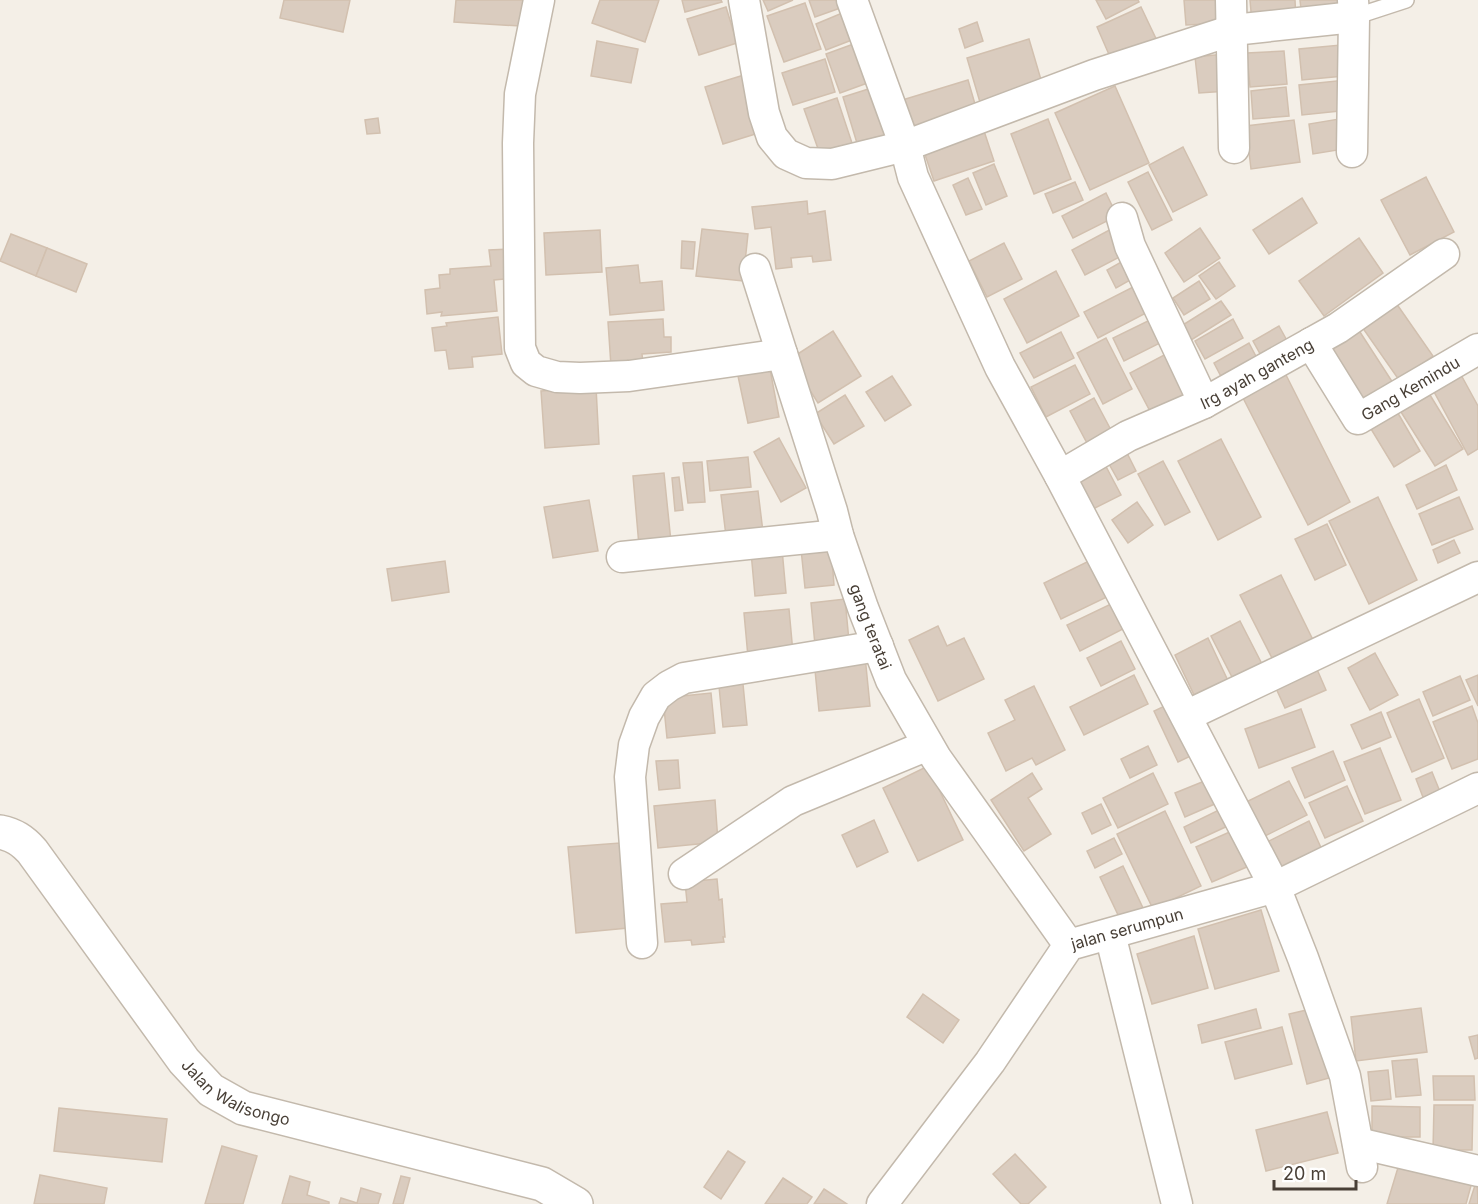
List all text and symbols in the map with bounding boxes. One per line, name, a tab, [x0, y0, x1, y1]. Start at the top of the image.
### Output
street label: lrg ayah ganteng	[1197, 334, 1317, 413]
street label: Gang Kemindu	[1358, 352, 1463, 425]
street label: gang teratai	[845, 581, 896, 672]
street label: jalan serumpun	[1068, 903, 1186, 954]
street label: Jalan Walisongo	[177, 1055, 292, 1130]
scale bar	[1274, 1153, 1356, 1191]
text: 20 m	[1283, 1163, 1326, 1184]

